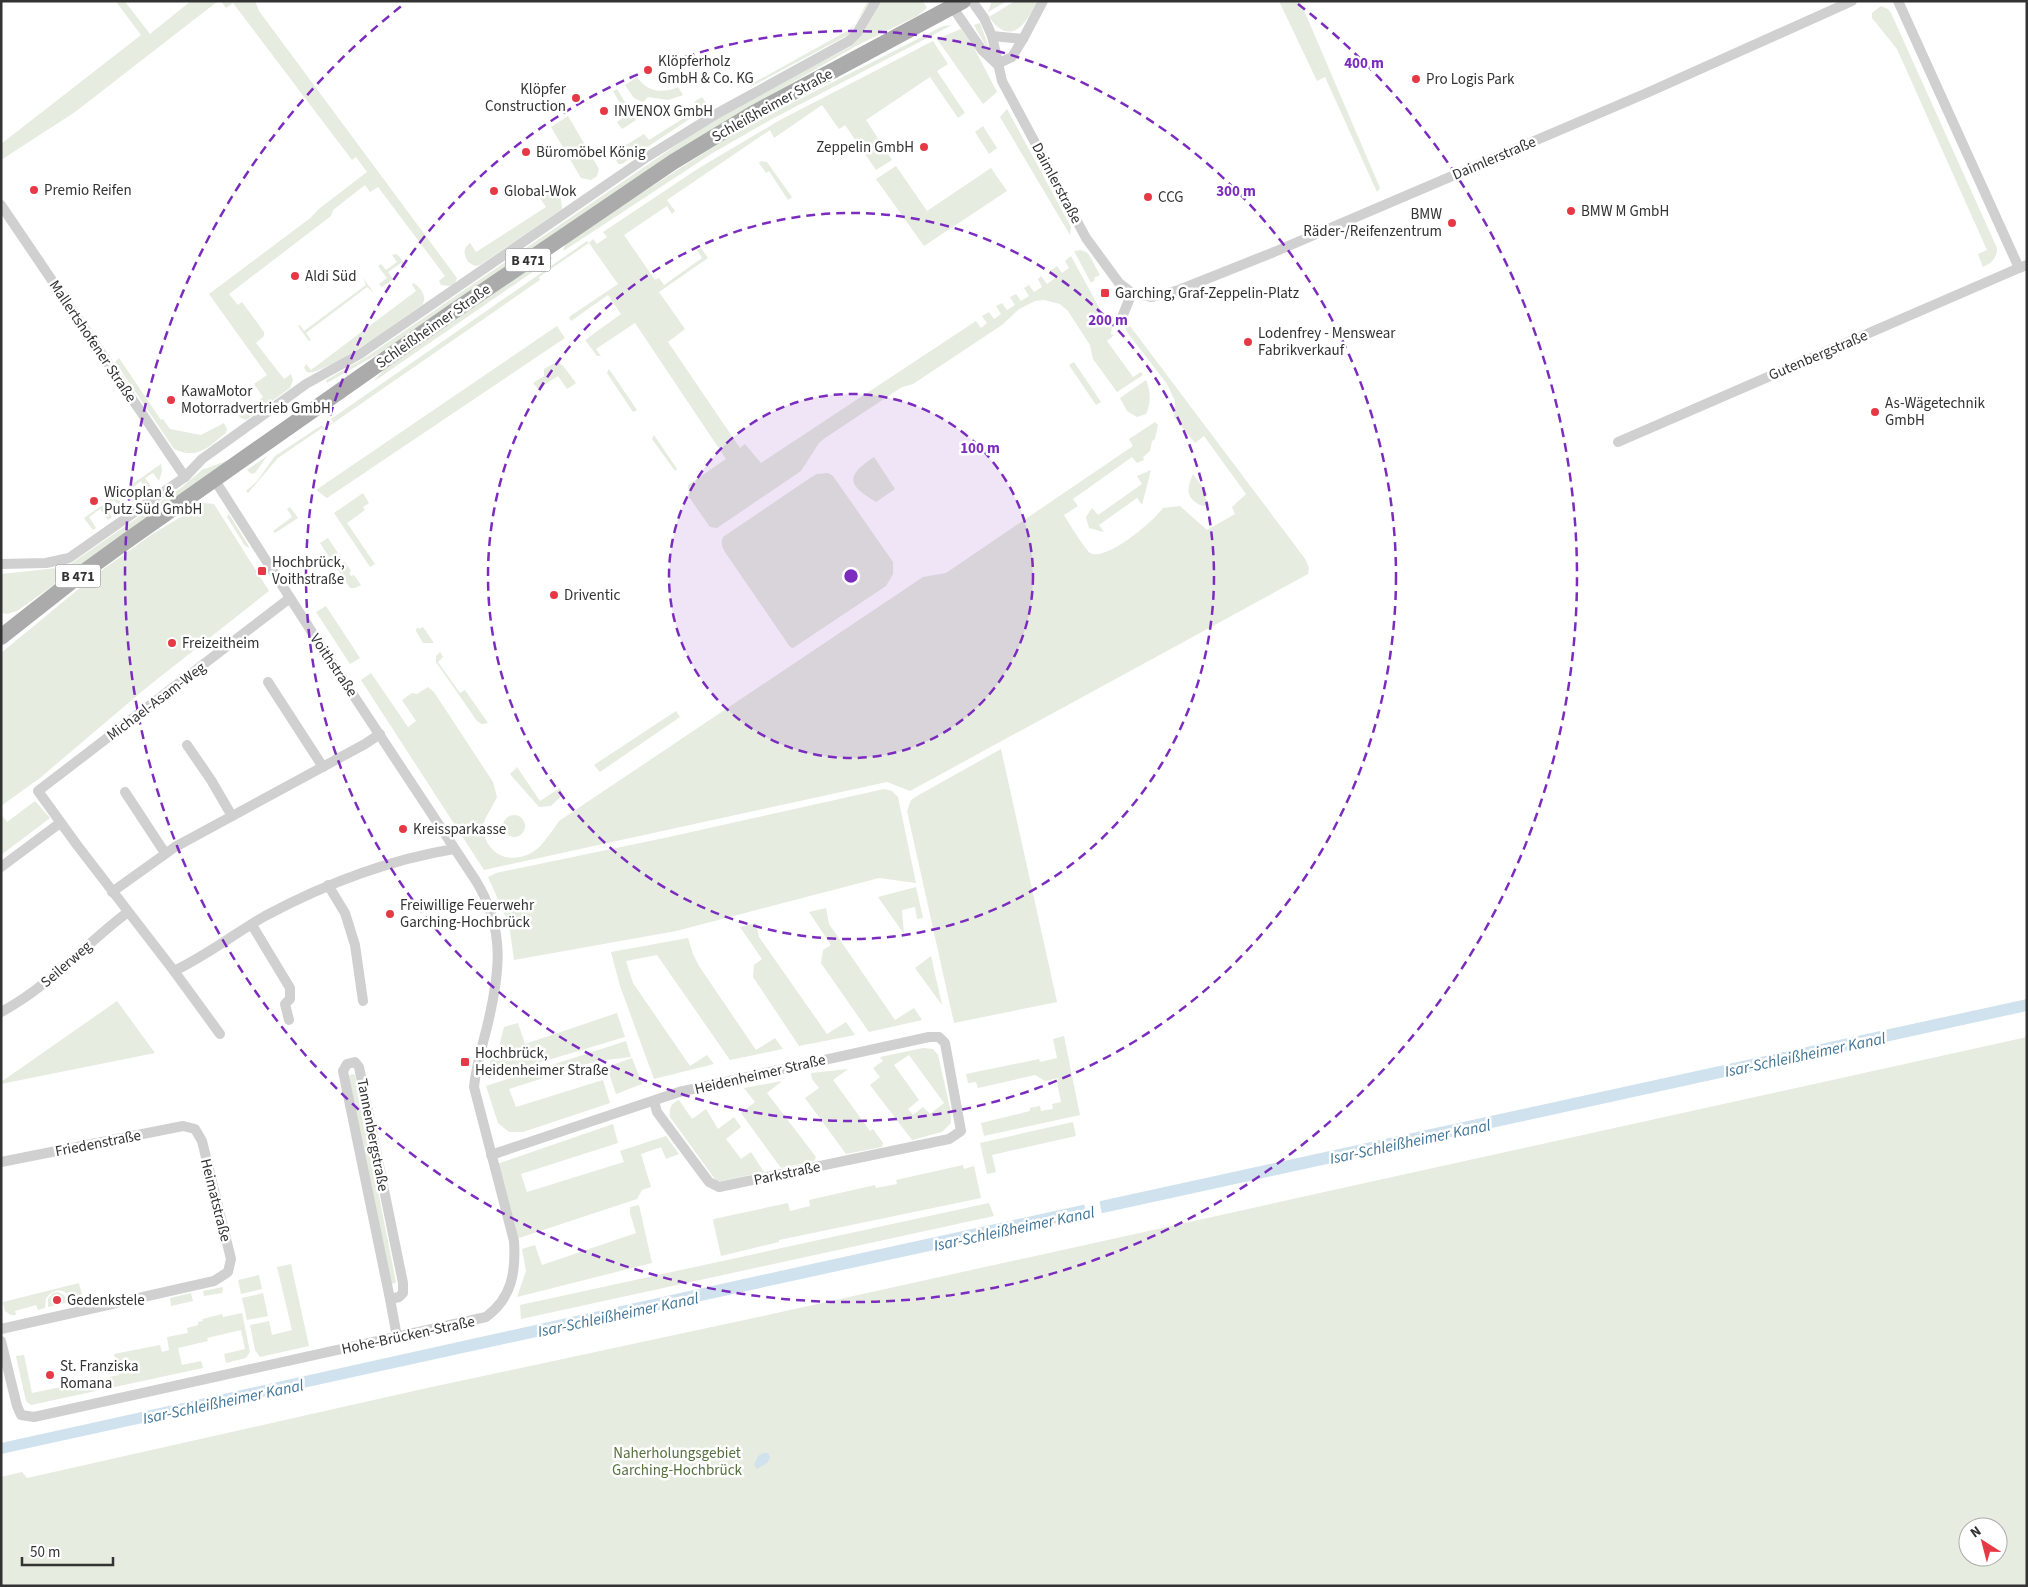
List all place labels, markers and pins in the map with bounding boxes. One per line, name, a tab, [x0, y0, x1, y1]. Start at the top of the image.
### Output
place label: Klöpferholz GmbH & Co. KG	[658, 51, 754, 89]
marker: Klöpferholz GmbH & Co. KG	[642, 64, 654, 76]
place label: Pro Logis Park	[1426, 69, 1515, 90]
marker: Pro Logis Park	[1410, 73, 1422, 85]
place label: Klöpfer Construction	[485, 79, 567, 117]
marker: Klöpfer Construction	[570, 92, 582, 104]
place label: INVENOX GmbH	[614, 101, 713, 122]
marker: INVENOX GmbH	[598, 105, 610, 117]
place label: Zeppelin GmbH	[816, 137, 914, 158]
marker: Zeppelin GmbH	[918, 141, 930, 153]
place label: Büromöbel König	[536, 142, 646, 163]
marker: Büromöbel König	[520, 146, 532, 158]
place label: Premio Reifen	[44, 180, 132, 201]
place label: Global-Wok	[504, 181, 577, 202]
marker: Premio Reifen	[28, 184, 40, 196]
marker: Global-Wok	[488, 185, 500, 197]
place label: CCG	[1158, 187, 1184, 208]
marker: CCG	[1142, 191, 1154, 203]
place label: BMW M GmbH	[1581, 201, 1669, 222]
place label: BMW Räder-/Reifenzentrum	[1303, 204, 1442, 242]
marker: BMW M GmbH	[1565, 205, 1577, 217]
marker: BMW Räder-/Reifenzentrum	[1446, 217, 1458, 229]
place label: Aldi Süd	[305, 266, 356, 287]
marker: Aldi Süd	[289, 270, 301, 282]
place label: Garching, Graf-Zeppelin-Platz	[1115, 283, 1299, 304]
marker: Garching, Graf-Zeppelin-Platz	[1099, 287, 1111, 299]
place label: Lodenfrey - Menswear Fabrikverkauf	[1258, 323, 1396, 361]
marker: Lodenfrey - Menswear Fabrikverkauf	[1242, 336, 1254, 348]
place label: KawaMotor Motorradvertrieb GmbH	[181, 381, 331, 419]
place label: As-Wägetechnik GmbH	[1885, 393, 1985, 431]
marker: KawaMotor Motorradvertrieb GmbH	[165, 394, 177, 406]
marker: As-Wägetechnik GmbH	[1869, 406, 1881, 418]
place label: Wicoplan & Putz Süd GmbH	[104, 482, 202, 520]
marker: Wicoplan & Putz Süd GmbH	[88, 495, 100, 507]
place label: Hochbrück, Voithstraße	[272, 552, 345, 590]
marker: Hochbrück, Voithstraße	[256, 565, 268, 577]
centre of rings	[842, 567, 860, 585]
place label: Driventic	[564, 585, 620, 606]
marker: Driventic	[548, 589, 560, 601]
place label: Freizeitheim	[182, 633, 259, 654]
marker: Freizeitheim	[166, 637, 178, 649]
place label: Kreissparkasse	[413, 819, 506, 840]
marker: Kreissparkasse	[397, 823, 409, 835]
place label: Freiwillige Feuerwehr Garching-Hochbrück	[400, 895, 535, 933]
marker: Freiwillige Feuerwehr Garching-Hochbrück	[384, 908, 396, 920]
place label: Hochbrück, Heidenheimer Straße	[475, 1043, 608, 1081]
marker: Hochbrück, Heidenheimer Straße	[459, 1056, 471, 1068]
place label: Gedenkstele	[67, 1290, 145, 1311]
marker: Gedenkstele	[51, 1294, 63, 1306]
place label: St. Franziska Romana	[60, 1356, 138, 1394]
marker: St. Franziska Romana	[44, 1369, 56, 1381]

